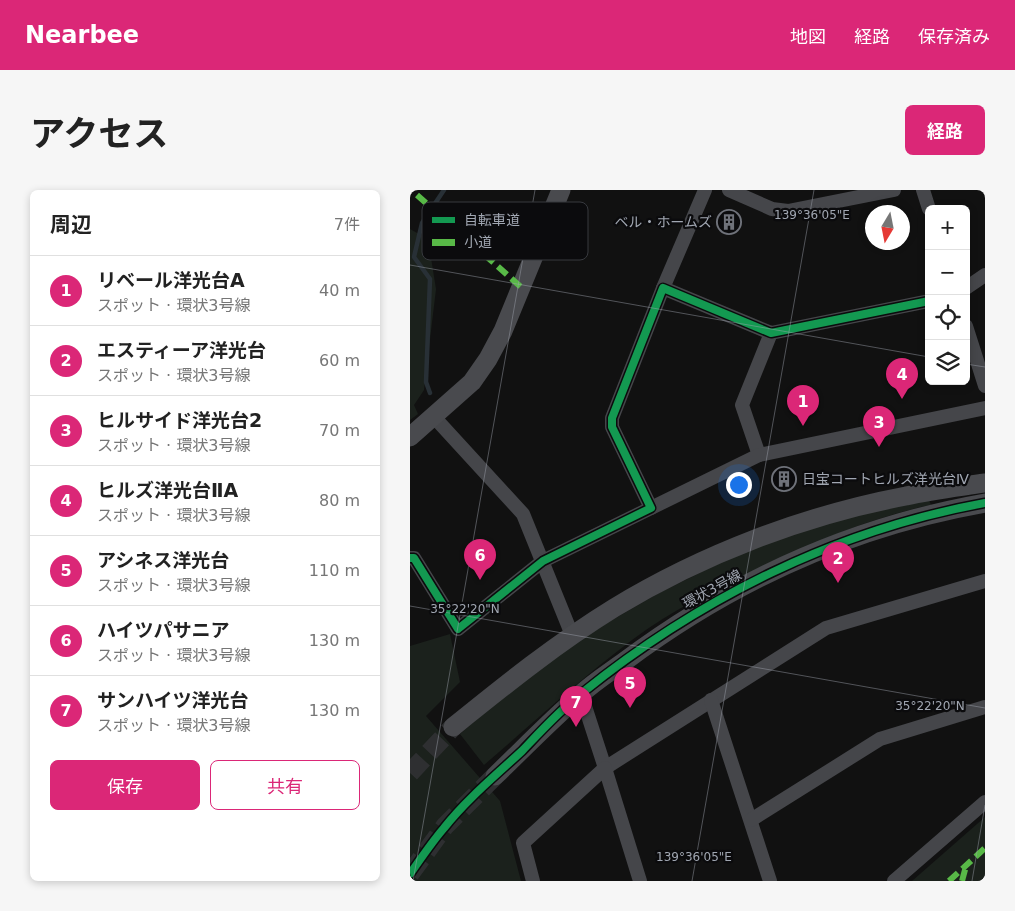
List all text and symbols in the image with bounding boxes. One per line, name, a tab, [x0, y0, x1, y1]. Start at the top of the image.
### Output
text: Nearbee	[25, 21, 139, 49]
text: 地図	[790, 26, 826, 47]
text: 経路	[854, 26, 890, 47]
text: 保存済み	[918, 26, 990, 47]
button: 経路	[905, 105, 985, 155]
text: アクセス	[30, 114, 168, 154]
legend	[422, 202, 588, 260]
north arrow	[865, 205, 910, 250]
map controls	[925, 205, 970, 385]
button: +	[925, 205, 970, 250]
text: 139°36'05"E	[774, 208, 850, 222]
building icon: ベル・ホームズ	[716, 209, 742, 235]
text: 自転車道	[464, 212, 520, 228]
text: 周辺	[50, 213, 92, 237]
place label: ベル・ホームズ	[614, 214, 712, 230]
text: 7件	[334, 215, 360, 234]
text: 小道	[464, 234, 492, 250]
button: −	[925, 250, 970, 295]
text: リベール洋光台A	[97, 269, 245, 291]
text: 1	[60, 281, 72, 300]
text: 40 m	[319, 281, 360, 300]
button: locate	[925, 295, 970, 340]
text: スポット · 環状3号線	[97, 296, 250, 315]
text: エスティーア洋光台	[97, 339, 266, 361]
button: layers	[925, 340, 970, 385]
text: 2	[60, 351, 72, 370]
text: 60 m	[319, 351, 360, 370]
pin: 4	[886, 358, 918, 399]
text: スポット · 環状3号線	[97, 366, 250, 385]
pin: 1	[787, 385, 819, 426]
pin: 3	[863, 406, 895, 447]
text: ヒルサイド洋光台2	[97, 409, 262, 431]
text: 3	[60, 421, 72, 440]
text: 70 m	[319, 421, 360, 440]
text: スポット · 環状3号線	[97, 436, 250, 455]
building icon: 日宝コートヒルズ洋光台Ⅳ	[771, 466, 797, 492]
place label: 日宝コートヒルズ洋光台Ⅳ	[802, 471, 969, 487]
your location	[726, 472, 752, 498]
text: ヒルズ洋光台ⅡA	[97, 479, 238, 501]
text: 4	[60, 491, 72, 510]
text: 80 m	[319, 491, 360, 510]
text: スポット · 環状3号線	[97, 506, 250, 525]
pin: 6	[464, 539, 496, 580]
pin: 2	[822, 542, 854, 583]
text: アシネス洋光台	[97, 549, 229, 571]
text: 5	[60, 561, 72, 580]
text: 110 m	[309, 561, 360, 580]
street label: 環状3号線	[680, 566, 744, 612]
text: スポット · 環状3号線	[97, 576, 250, 595]
text: 35°22'20"N	[430, 602, 500, 616]
text: ハイツパサニア	[97, 619, 230, 641]
text: 6	[60, 631, 72, 650]
text: 130 m	[309, 631, 360, 650]
text: スポット · 環状3号線	[97, 646, 250, 665]
pin: 5	[614, 667, 646, 708]
pin: 7	[560, 686, 592, 727]
text: サンハイツ洋光台	[97, 689, 249, 711]
text: 35°22'20"N	[895, 699, 965, 713]
text: 7	[60, 701, 72, 720]
text: 130 m	[309, 701, 360, 720]
text: スポット · 環状3号線	[97, 716, 250, 735]
button: 保存	[50, 760, 200, 810]
button: 共有	[210, 760, 360, 810]
text: 139°36'05"E	[656, 850, 732, 864]

